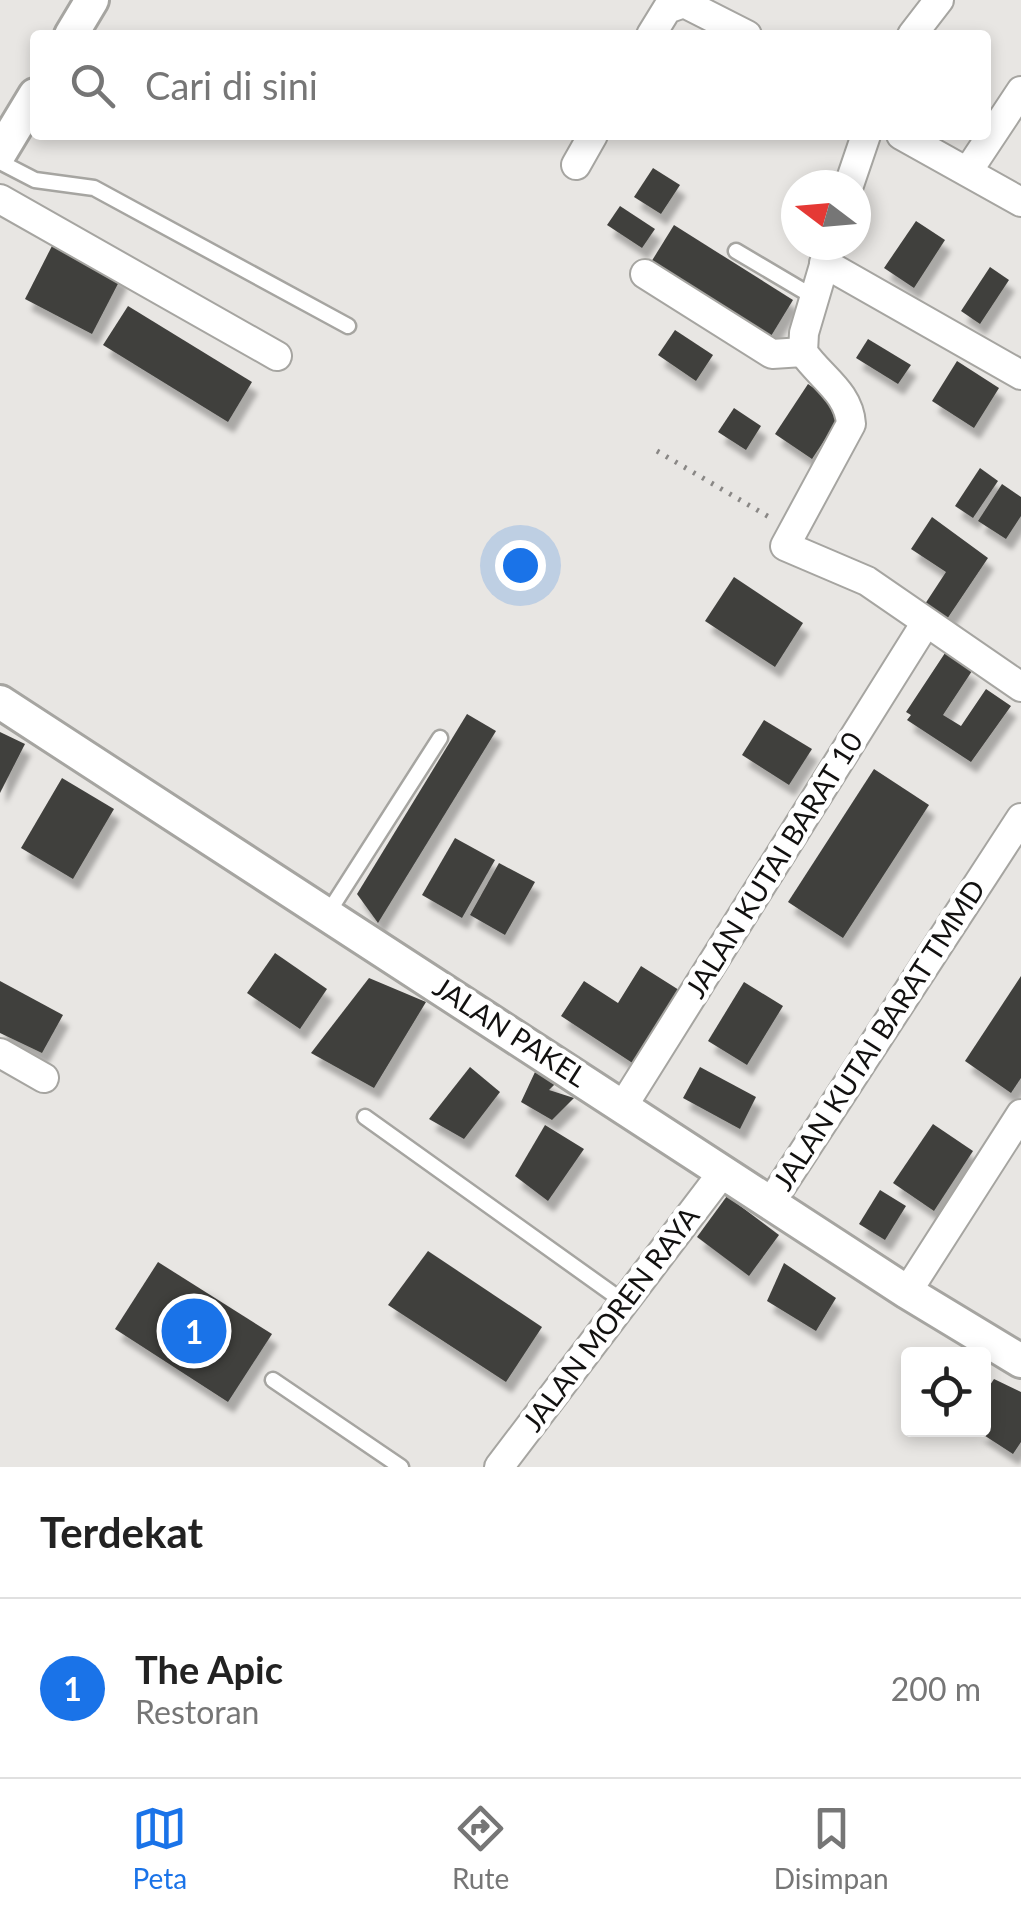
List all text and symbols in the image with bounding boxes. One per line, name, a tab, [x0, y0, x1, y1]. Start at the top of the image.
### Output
search box	[30, 30, 991, 140]
icon: search	[65, 58, 120, 113]
text: Cari di sini	[145, 62, 318, 108]
north arrow	[781, 170, 871, 260]
your location	[495, 540, 546, 591]
street label: JALAN KUTAI BARAT 10	[677, 725, 869, 1004]
street label: JALAN KUTAI BARAT TMMD	[765, 873, 991, 1196]
street label: JALAN PAKEL	[428, 969, 594, 1093]
street label: JALAN MOREN RAYA	[515, 1199, 706, 1437]
pin: 1	[162, 1294, 226, 1368]
map controls	[901, 1347, 991, 1437]
button: locate	[901, 1347, 991, 1437]
text: Terdekat	[40, 1507, 203, 1557]
text: The Apic	[135, 1646, 283, 1692]
text: 1	[63, 1669, 82, 1708]
text: 200 m	[891, 1669, 981, 1708]
text: Restoran	[135, 1692, 259, 1731]
tab: Peta	[132, 1801, 187, 1895]
tab: Rute	[452, 1801, 509, 1895]
tab: Disimpan	[774, 1801, 889, 1895]

